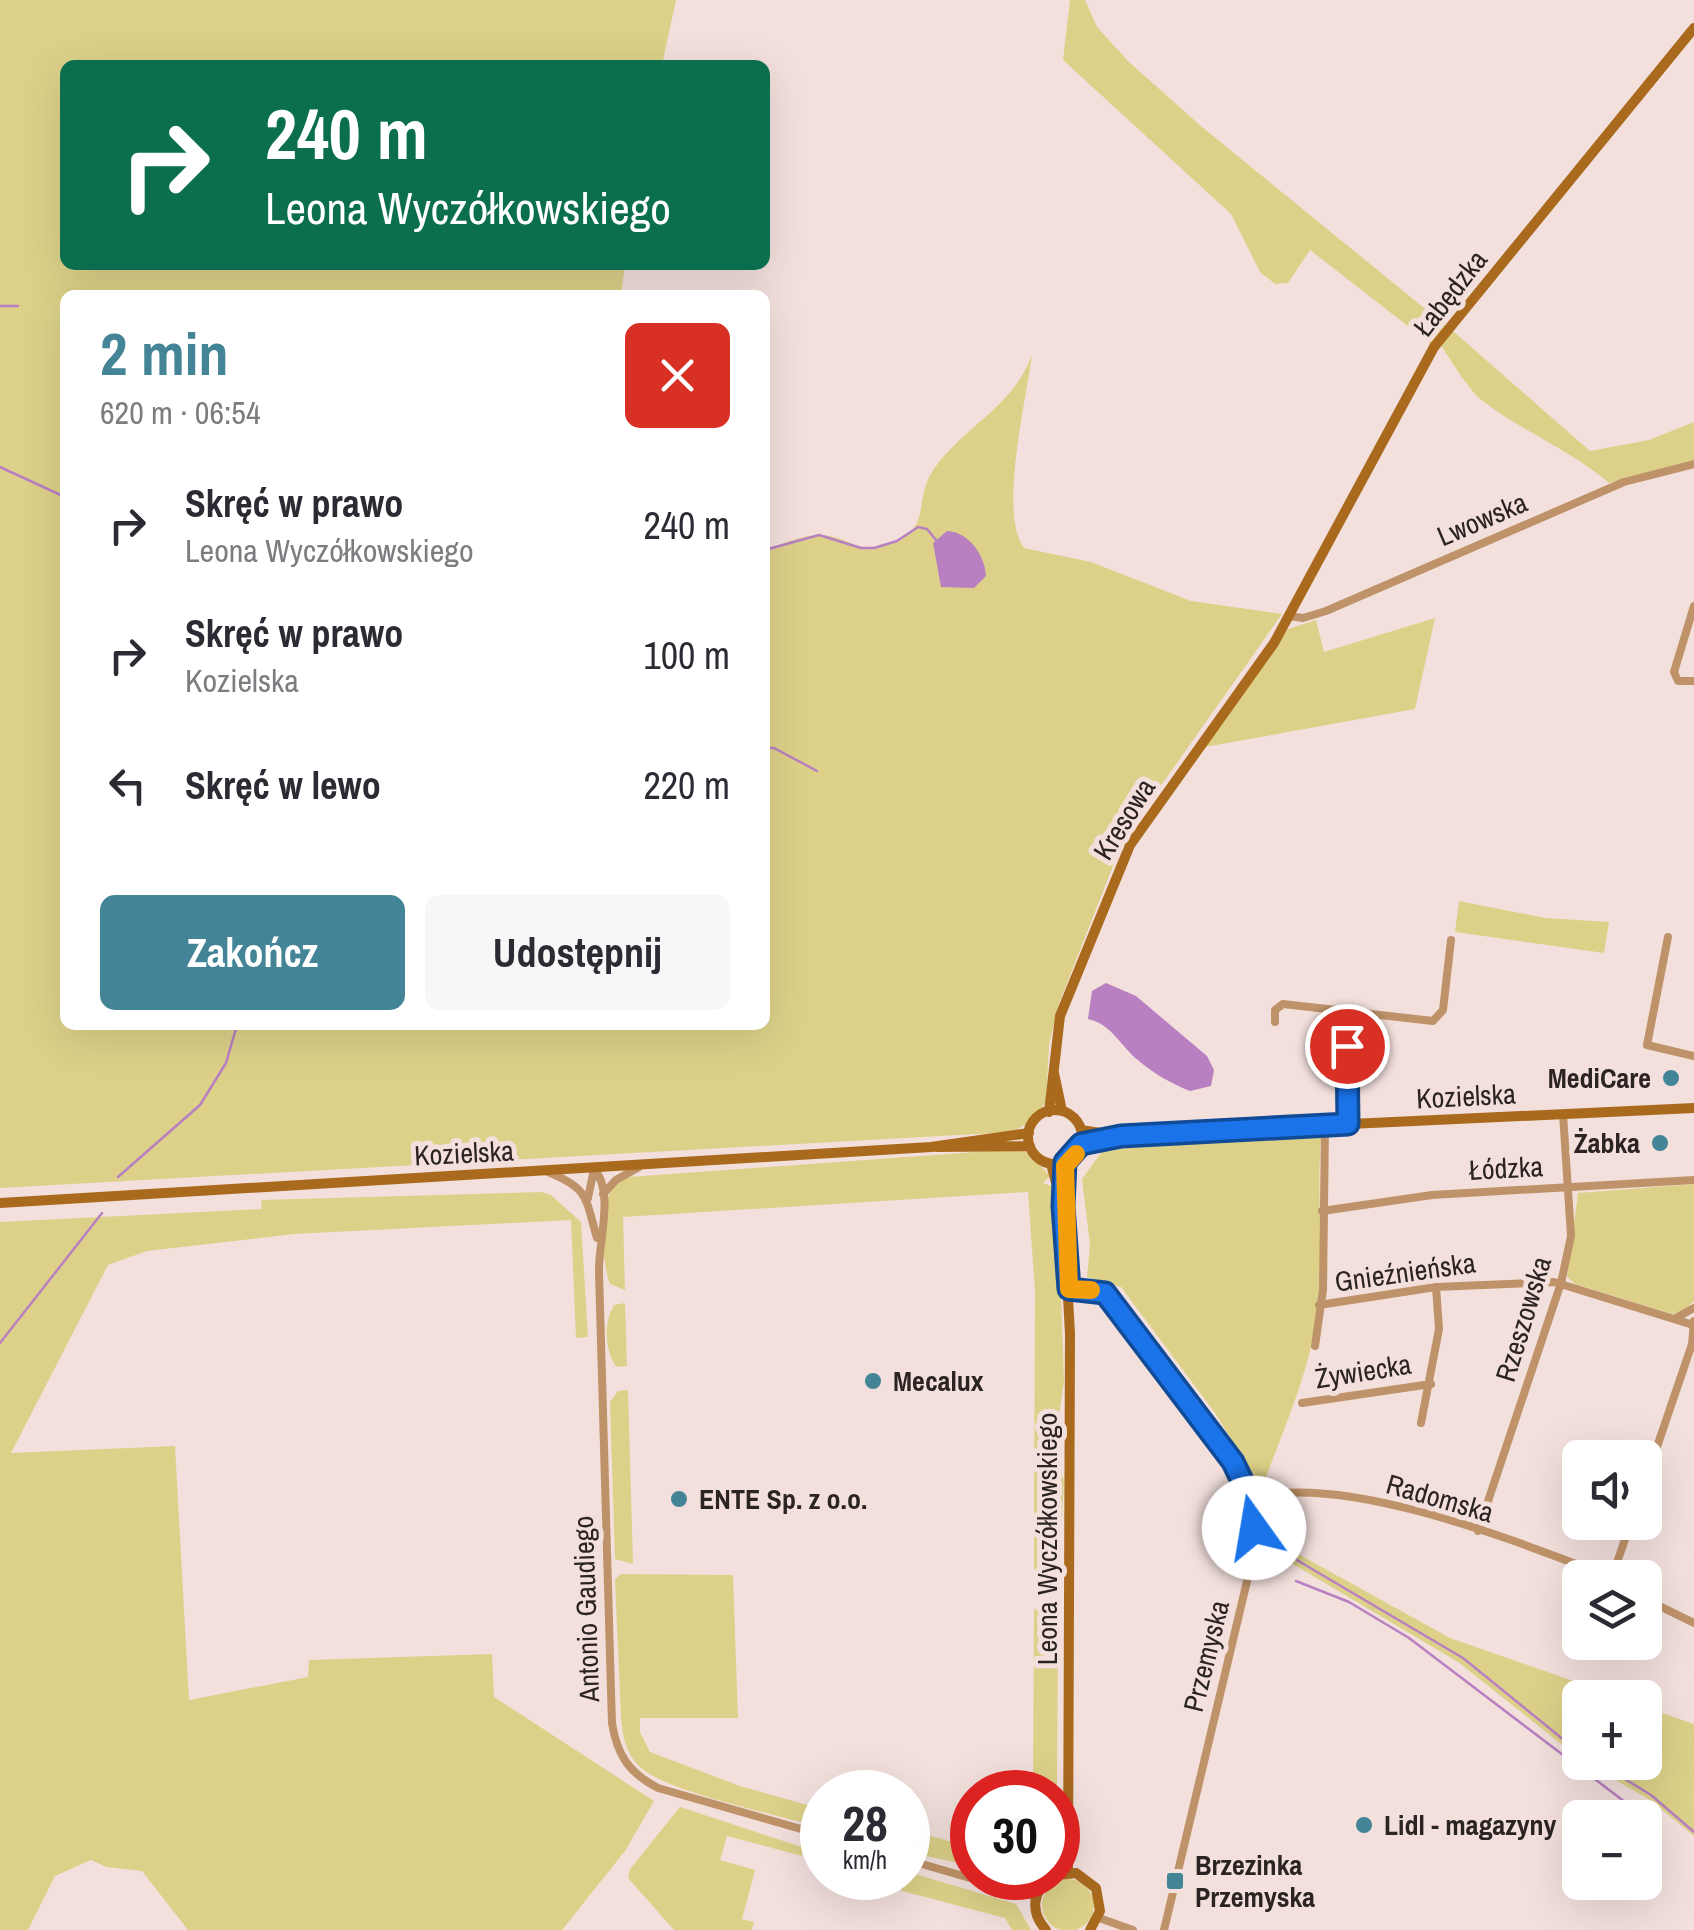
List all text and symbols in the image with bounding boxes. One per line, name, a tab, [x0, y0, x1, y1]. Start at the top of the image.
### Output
text: 240 m	[265, 87, 428, 181]
icon: right	[100, 100, 230, 230]
text: Leona Wyczółkowskiego	[265, 177, 671, 238]
street label: Łabędzka	[1404, 242, 1496, 344]
text: 2 min	[100, 313, 229, 394]
button: close	[625, 323, 730, 428]
text: 620 m · 06:54	[100, 391, 260, 434]
text: Skręć w prawo	[185, 478, 403, 529]
street label: Lwowska	[1431, 483, 1533, 555]
icon: right	[100, 498, 155, 553]
text: 240 m	[643, 500, 730, 551]
text: Leona Wyczółkowskiego	[185, 529, 474, 572]
text: Skręć w prawo	[185, 608, 403, 659]
icon: right	[100, 628, 155, 683]
text: 100 m	[643, 630, 730, 681]
text: Kozielska	[185, 659, 299, 702]
icon: left	[100, 758, 155, 813]
text: Skręć w lewo	[185, 760, 381, 811]
text: 220 m	[643, 760, 730, 811]
street label: Kresowa	[1084, 771, 1164, 867]
button: Zakończ	[100, 895, 405, 1010]
button: Udostępnij	[425, 895, 730, 1010]
pin	[1305, 1004, 1390, 1089]
icon: arrive	[1320, 1019, 1375, 1074]
place label: MediCare	[1548, 1059, 1651, 1097]
marker: MediCare	[1660, 1067, 1682, 1089]
street label: Kozielska	[1415, 1074, 1517, 1118]
place label: Żabka	[1574, 1124, 1640, 1162]
street label: Kozielska	[413, 1131, 515, 1175]
marker: Żabka	[1649, 1132, 1671, 1154]
street label: Łódzka	[1468, 1147, 1544, 1189]
street label: Gnieźnieńska	[1332, 1243, 1478, 1301]
street label: Rzeszowska	[1486, 1252, 1560, 1386]
street label: Żywiecka	[1312, 1345, 1414, 1397]
place label: Mecalux	[893, 1362, 984, 1400]
marker: Mecalux	[862, 1370, 884, 1392]
street label: Leona Wyczółkowskiego	[1028, 1413, 1066, 1665]
map controls	[1562, 1440, 1662, 1900]
button: sound	[1562, 1440, 1662, 1540]
street label: Radomska	[1382, 1465, 1498, 1531]
position arrow	[1202, 1476, 1306, 1580]
place label: ENTE Sp. z o.o.	[699, 1480, 867, 1518]
marker: ENTE Sp. z o.o.	[668, 1488, 690, 1510]
street label: Antonio Gaudiego	[564, 1515, 608, 1704]
button: layers	[1562, 1560, 1662, 1660]
street label: Przemyska	[1174, 1596, 1238, 1716]
button: +	[1562, 1680, 1662, 1780]
speed limit sign: 30	[950, 1770, 1080, 1900]
text: 28	[842, 1789, 888, 1857]
button: −	[1562, 1800, 1662, 1900]
place label: Lidl - magazyny	[1384, 1806, 1556, 1844]
marker: Lidl - magazyny	[1353, 1814, 1375, 1836]
text: km/h	[843, 1843, 887, 1877]
place label: Brzezinka Przemyska	[1195, 1846, 1315, 1916]
marker: Brzezinka Przemyska	[1164, 1870, 1186, 1892]

